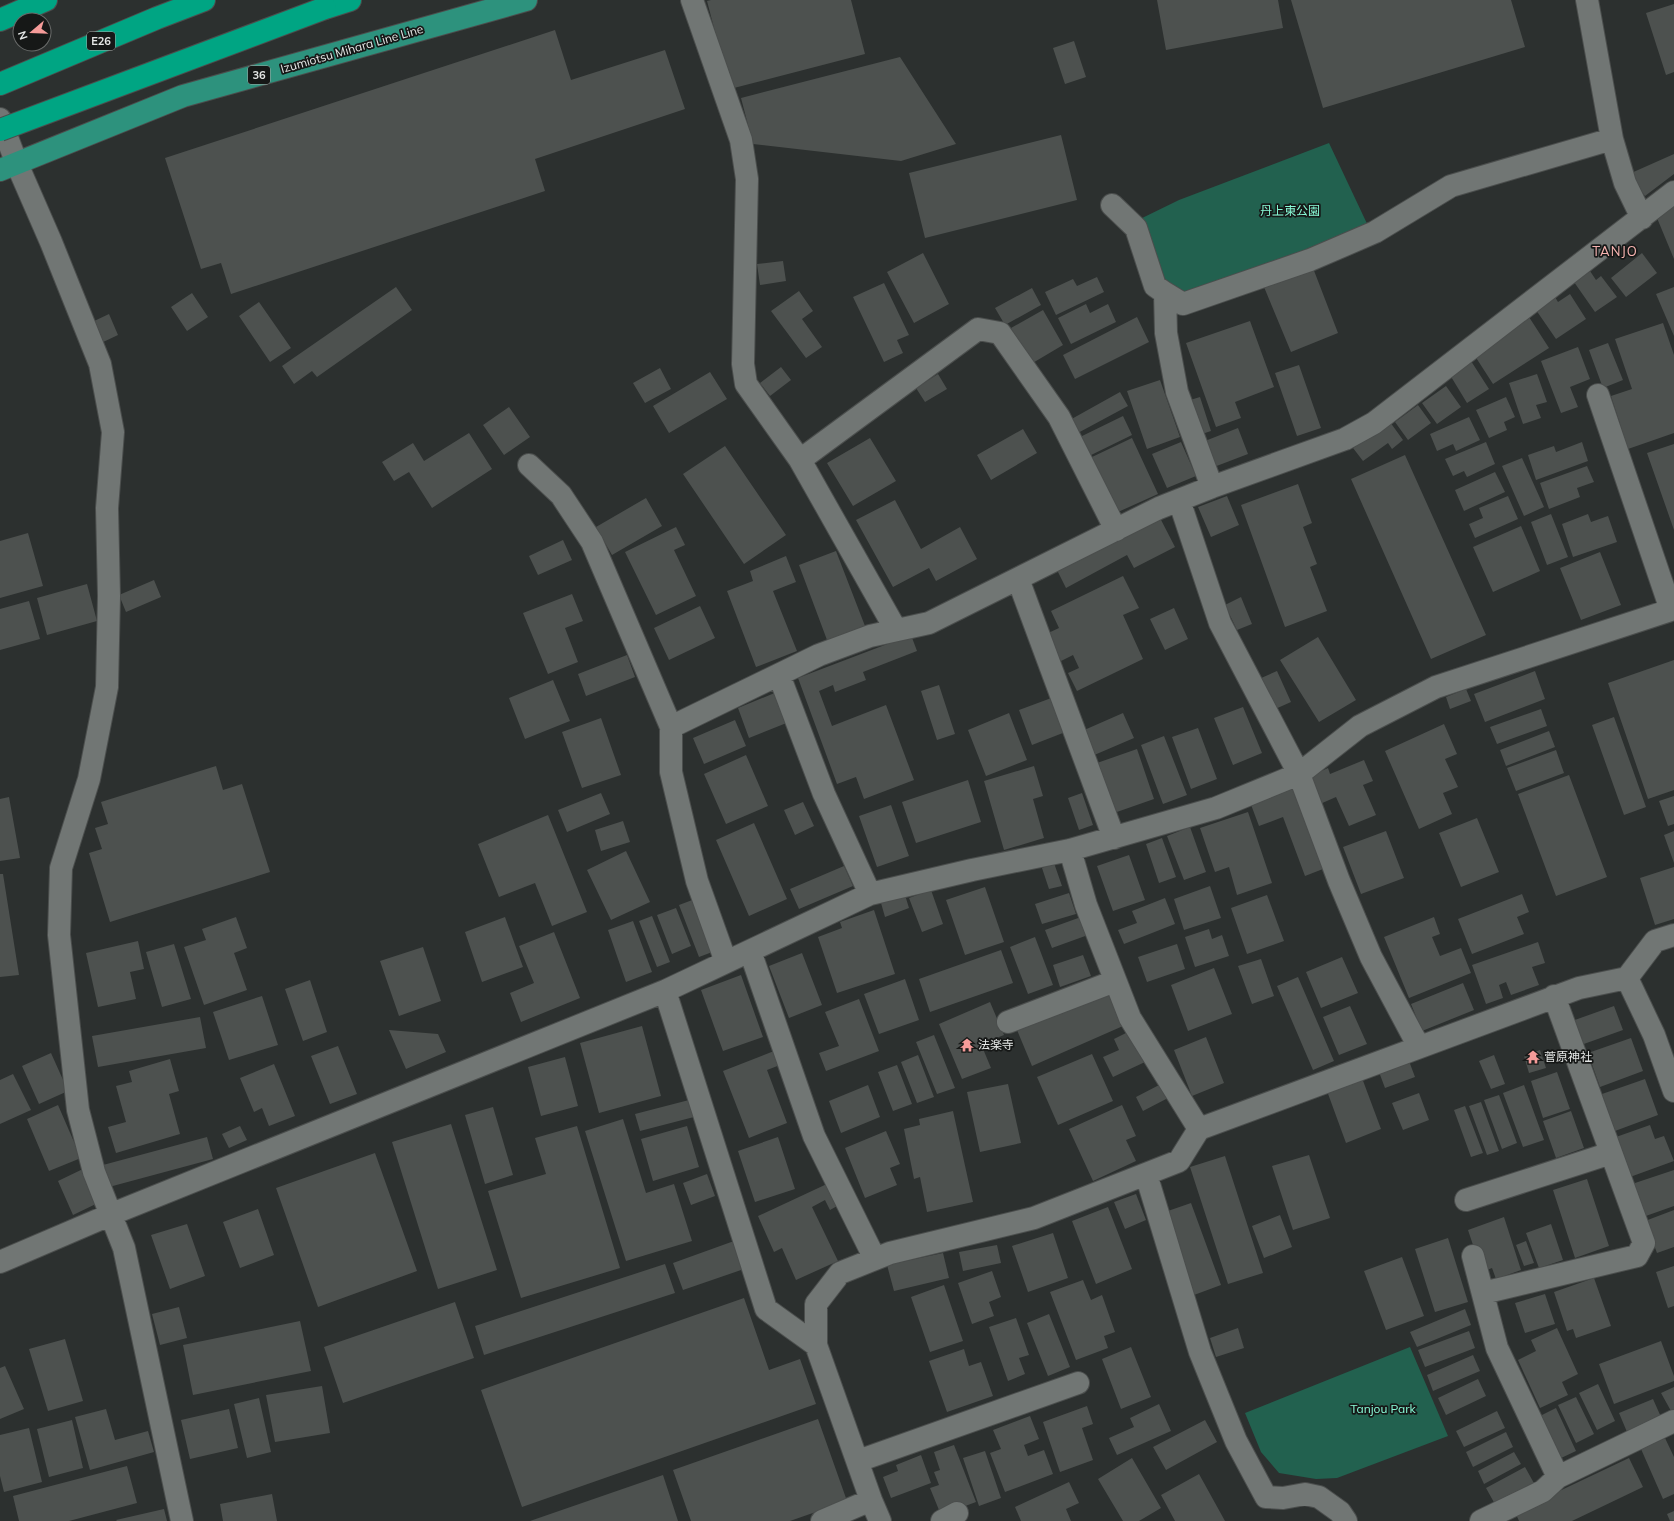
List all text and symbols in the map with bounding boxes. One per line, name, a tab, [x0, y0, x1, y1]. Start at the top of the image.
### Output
north arrow	[12, 12, 52, 52]
street label: Izumiotsu Mihara Line Line	[279, 21, 425, 76]
text: N	[15, 29, 31, 41]
road number: E26	[87, 32, 115, 50]
road number: 36	[248, 66, 270, 84]
park label: 丹上東公園	[1260, 203, 1320, 218]
district label: TANJO	[1592, 243, 1638, 259]
temple icon: 法楽寺	[959, 1037, 975, 1053]
place label: 法楽寺	[978, 1037, 1014, 1052]
temple icon: 菅原神社	[1525, 1049, 1541, 1065]
place label: 菅原神社	[1544, 1049, 1592, 1064]
park label: Tanjou Park	[1350, 1401, 1417, 1416]

